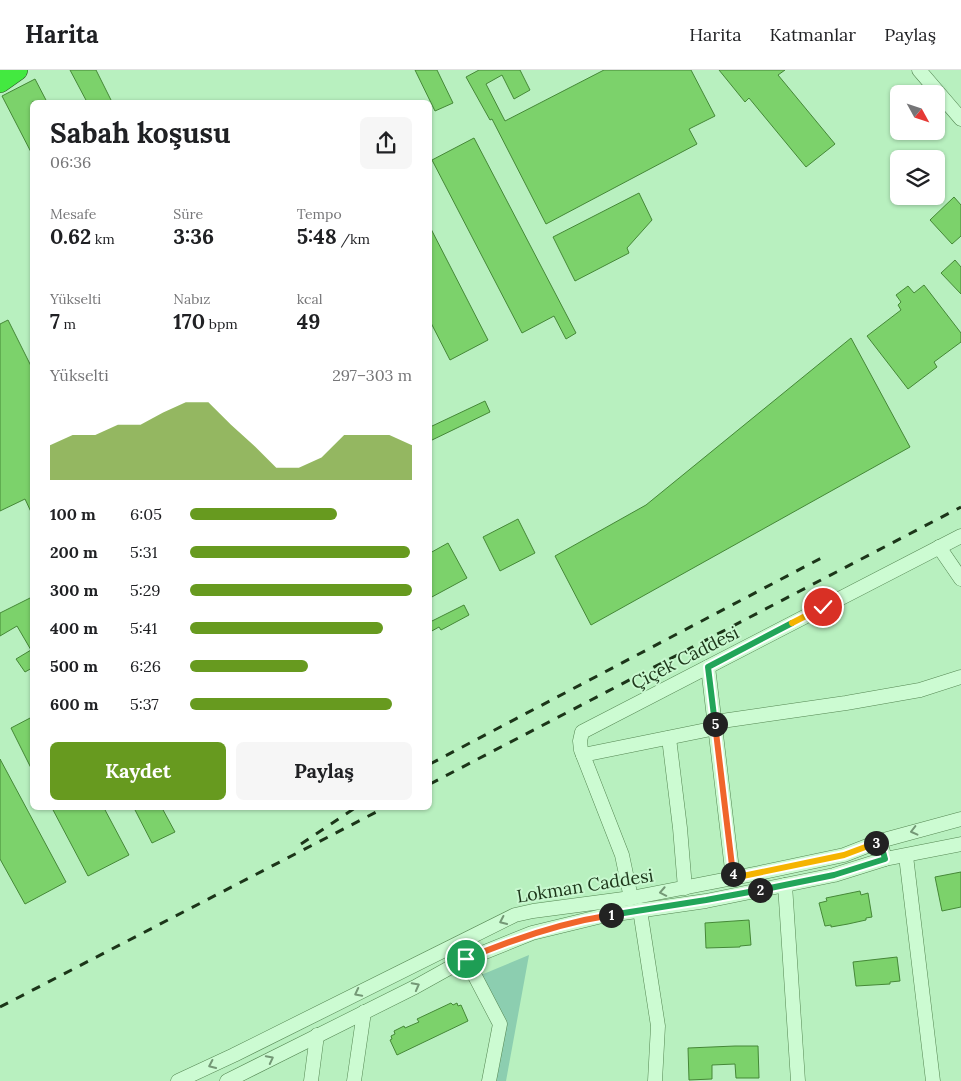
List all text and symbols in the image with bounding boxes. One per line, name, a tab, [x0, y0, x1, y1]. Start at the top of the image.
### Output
text: Harita	[25, 19, 99, 50]
text: Harita	[689, 23, 741, 46]
text: Katmanlar	[769, 23, 856, 46]
text: Paylaş	[884, 23, 936, 46]
north arrow	[890, 85, 945, 140]
map controls	[890, 85, 945, 205]
text: Sabah koşusu	[50, 115, 230, 151]
button: share	[360, 117, 412, 169]
button: layers	[890, 150, 945, 205]
text: 06:36	[50, 152, 91, 172]
text: Mesafe	[50, 205, 96, 223]
text: Süre	[173, 205, 203, 223]
text: Tempo	[297, 205, 342, 223]
text: 0.62	[50, 223, 91, 250]
text: 3:36	[173, 223, 214, 250]
text: 5:48	[297, 223, 337, 250]
text: km	[91, 230, 115, 248]
text: /km	[337, 230, 370, 248]
text: Yükselti	[50, 290, 101, 308]
text: Nabız	[173, 290, 210, 308]
text: kcal	[297, 290, 323, 308]
text: 7	[50, 308, 60, 335]
text: 170	[173, 308, 205, 335]
text: 49	[297, 308, 320, 335]
text: m	[60, 315, 76, 333]
text: bpm	[205, 315, 238, 333]
text: Yükselti	[50, 365, 109, 385]
text: 297–303 m	[332, 365, 412, 385]
text: 100 m	[50, 504, 96, 524]
text: 6:05	[130, 504, 162, 524]
text: 200 m	[50, 542, 98, 562]
text: 5:31	[130, 542, 157, 562]
text: 300 m	[50, 580, 98, 600]
text: 5:29	[130, 580, 161, 600]
pin	[802, 586, 844, 628]
icon: check	[809, 593, 837, 621]
text: 400 m	[50, 618, 98, 638]
text: 5:41	[130, 618, 157, 638]
street label: Çiçek Caddesi	[627, 621, 742, 695]
text: 500 m	[50, 656, 98, 676]
text: 6:26	[130, 656, 161, 676]
text: 600 m	[50, 694, 98, 714]
text: 5:37	[130, 694, 159, 714]
pin: 5	[702, 712, 728, 736]
text: 5	[712, 715, 719, 733]
button: Kaydet	[50, 742, 226, 800]
button: Paylaş	[236, 742, 412, 800]
one-way arrow	[909, 825, 918, 836]
pin: 3	[864, 830, 888, 856]
text: 3	[873, 834, 880, 852]
pin: 4	[720, 862, 746, 886]
street label: Lokman Caddesi	[515, 863, 655, 908]
text: 4	[730, 865, 737, 883]
pin: 2	[748, 878, 772, 902]
text: 2	[757, 881, 764, 899]
one-way arrow	[658, 886, 667, 896]
pin: 1	[598, 902, 624, 928]
text: 1	[609, 906, 614, 924]
one-way arrow	[499, 914, 508, 925]
pin	[445, 938, 487, 980]
icon: arrive	[452, 945, 480, 973]
one-way arrow	[411, 982, 420, 992]
one-way arrow	[354, 987, 363, 997]
one-way arrow	[265, 1055, 274, 1065]
one-way arrow	[208, 1059, 217, 1070]

